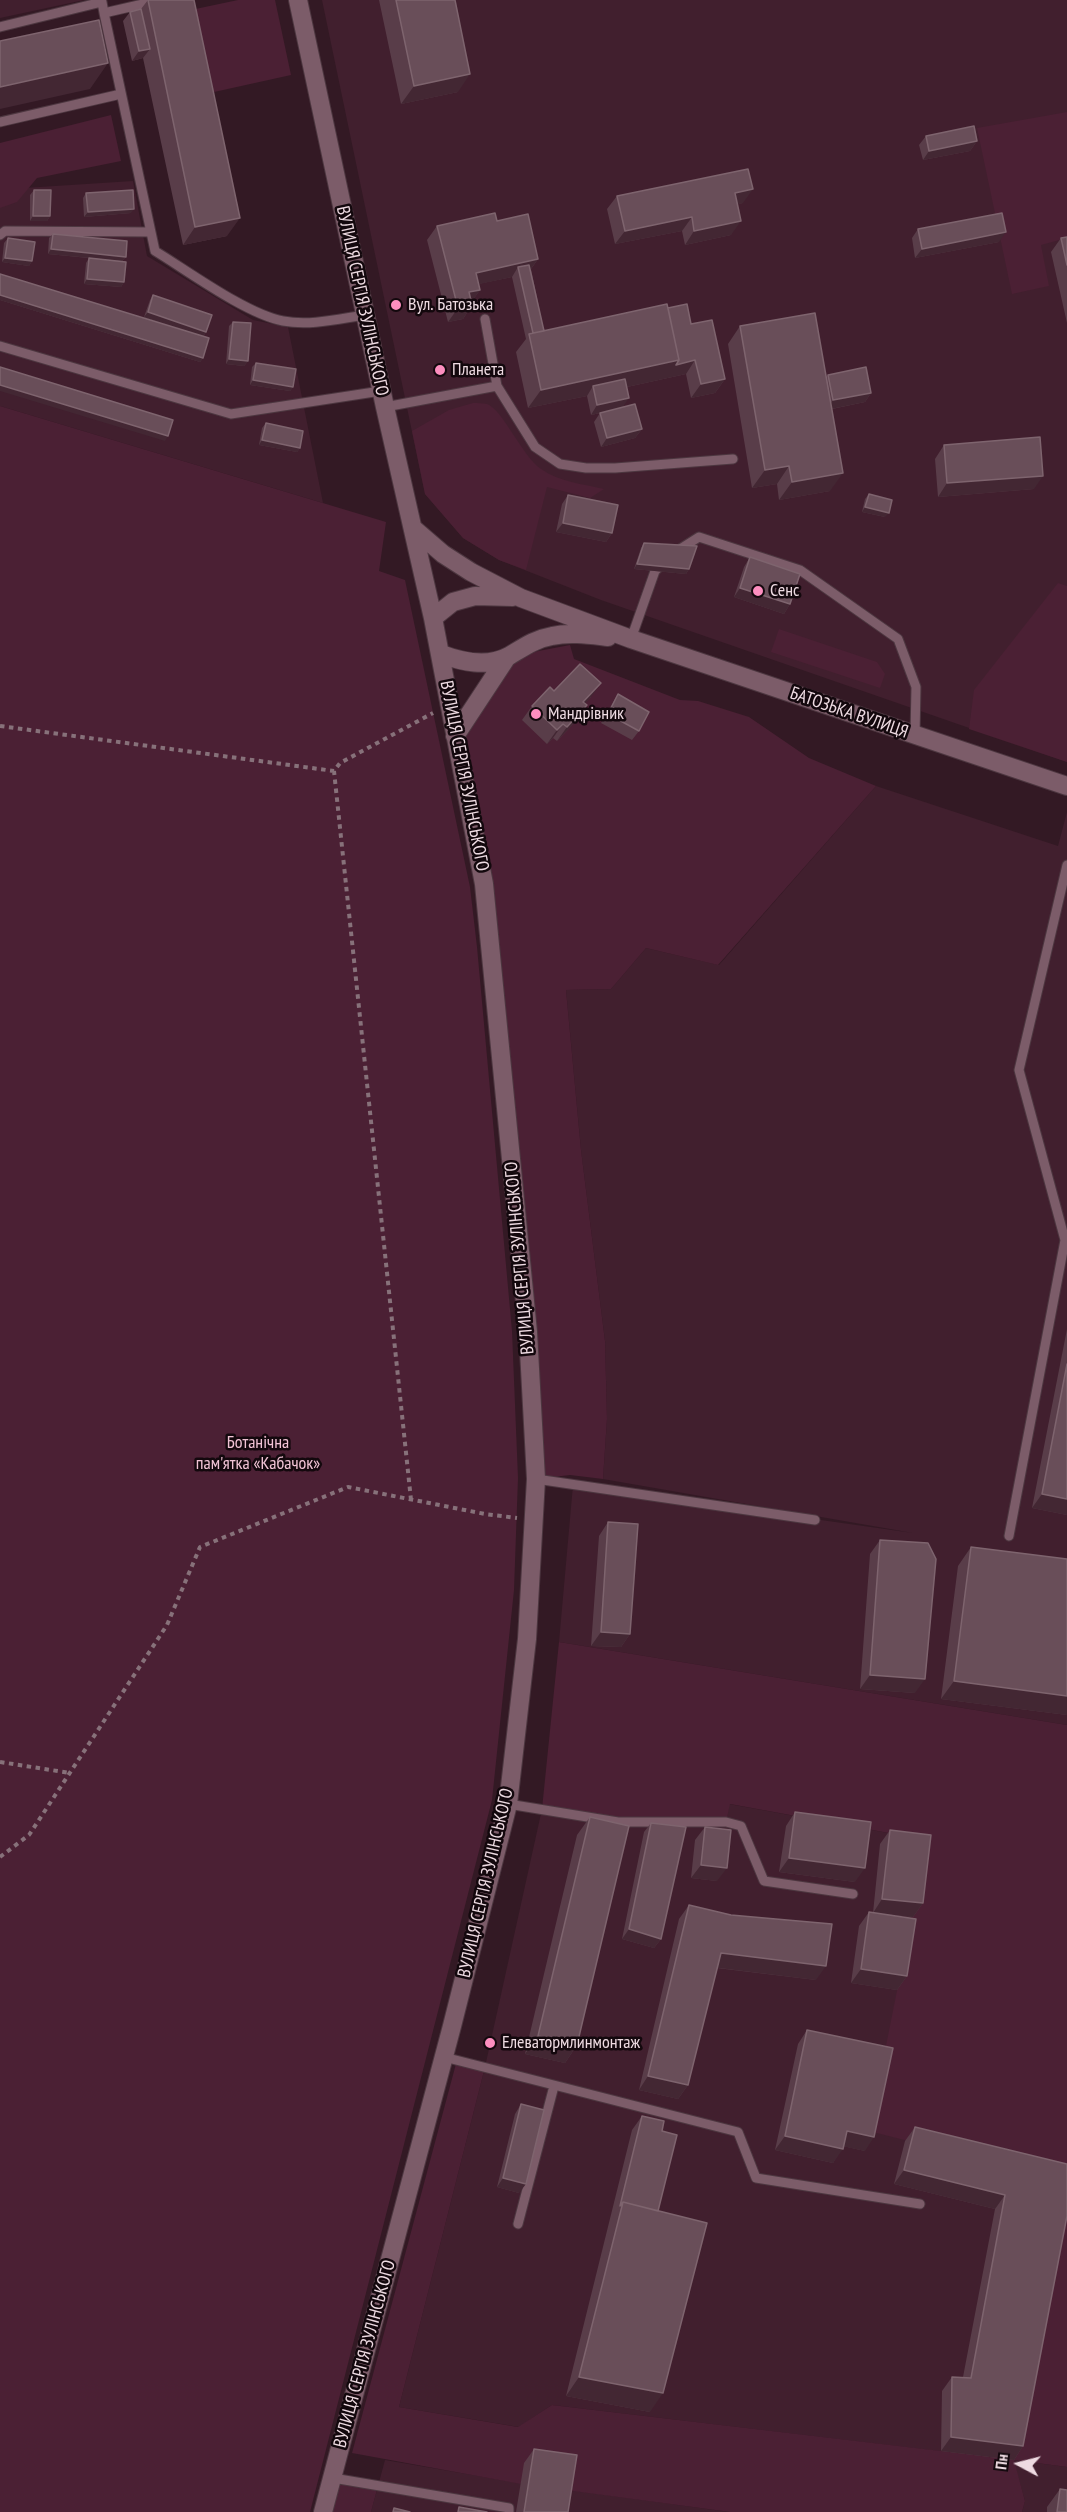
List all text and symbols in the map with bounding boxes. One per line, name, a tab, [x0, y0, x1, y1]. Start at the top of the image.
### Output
street label: ВУЛИЦЯ СЕРГІЯ ЗУЛІНСЬКОГО	[331, 204, 393, 398]
place label: Вул. Батозька	[408, 294, 493, 316]
marker: Вул. Батозька	[389, 298, 403, 312]
place label: Планета	[452, 359, 504, 381]
marker: Планета	[433, 363, 447, 377]
place label: Сенс	[770, 580, 799, 602]
marker: Сенс	[751, 584, 765, 598]
street label: ВУЛИЦЯ СЕРГІЯ ЗУЛІНСЬКОГО	[435, 679, 493, 873]
street label: БАТОЗЬКА ВУЛИЦЯ	[787, 683, 911, 743]
place label: Мандрівник	[548, 703, 624, 725]
marker: Мандрівник	[529, 707, 543, 721]
street label: ВУЛИЦЯ СЕРГІЯ ЗУЛІНСЬКОГО	[501, 1161, 539, 1355]
park label: Ботанічна пам'ятка «Кабачок»	[196, 1432, 320, 1474]
street label: ВУЛИЦЯ СЕРГІЯ ЗУЛІНСЬКОГО	[454, 1786, 518, 1980]
place label: Елеватормлинмонтаж	[502, 2032, 640, 2054]
marker: Елеватормлинмонтаж	[483, 2036, 497, 2050]
street label: ВУЛИЦЯ СЕРГІЯ ЗУЛІНСЬКОГО	[330, 2258, 400, 2450]
north arrow	[989, 2434, 1049, 2494]
text: Пн	[990, 2453, 1012, 2471]

